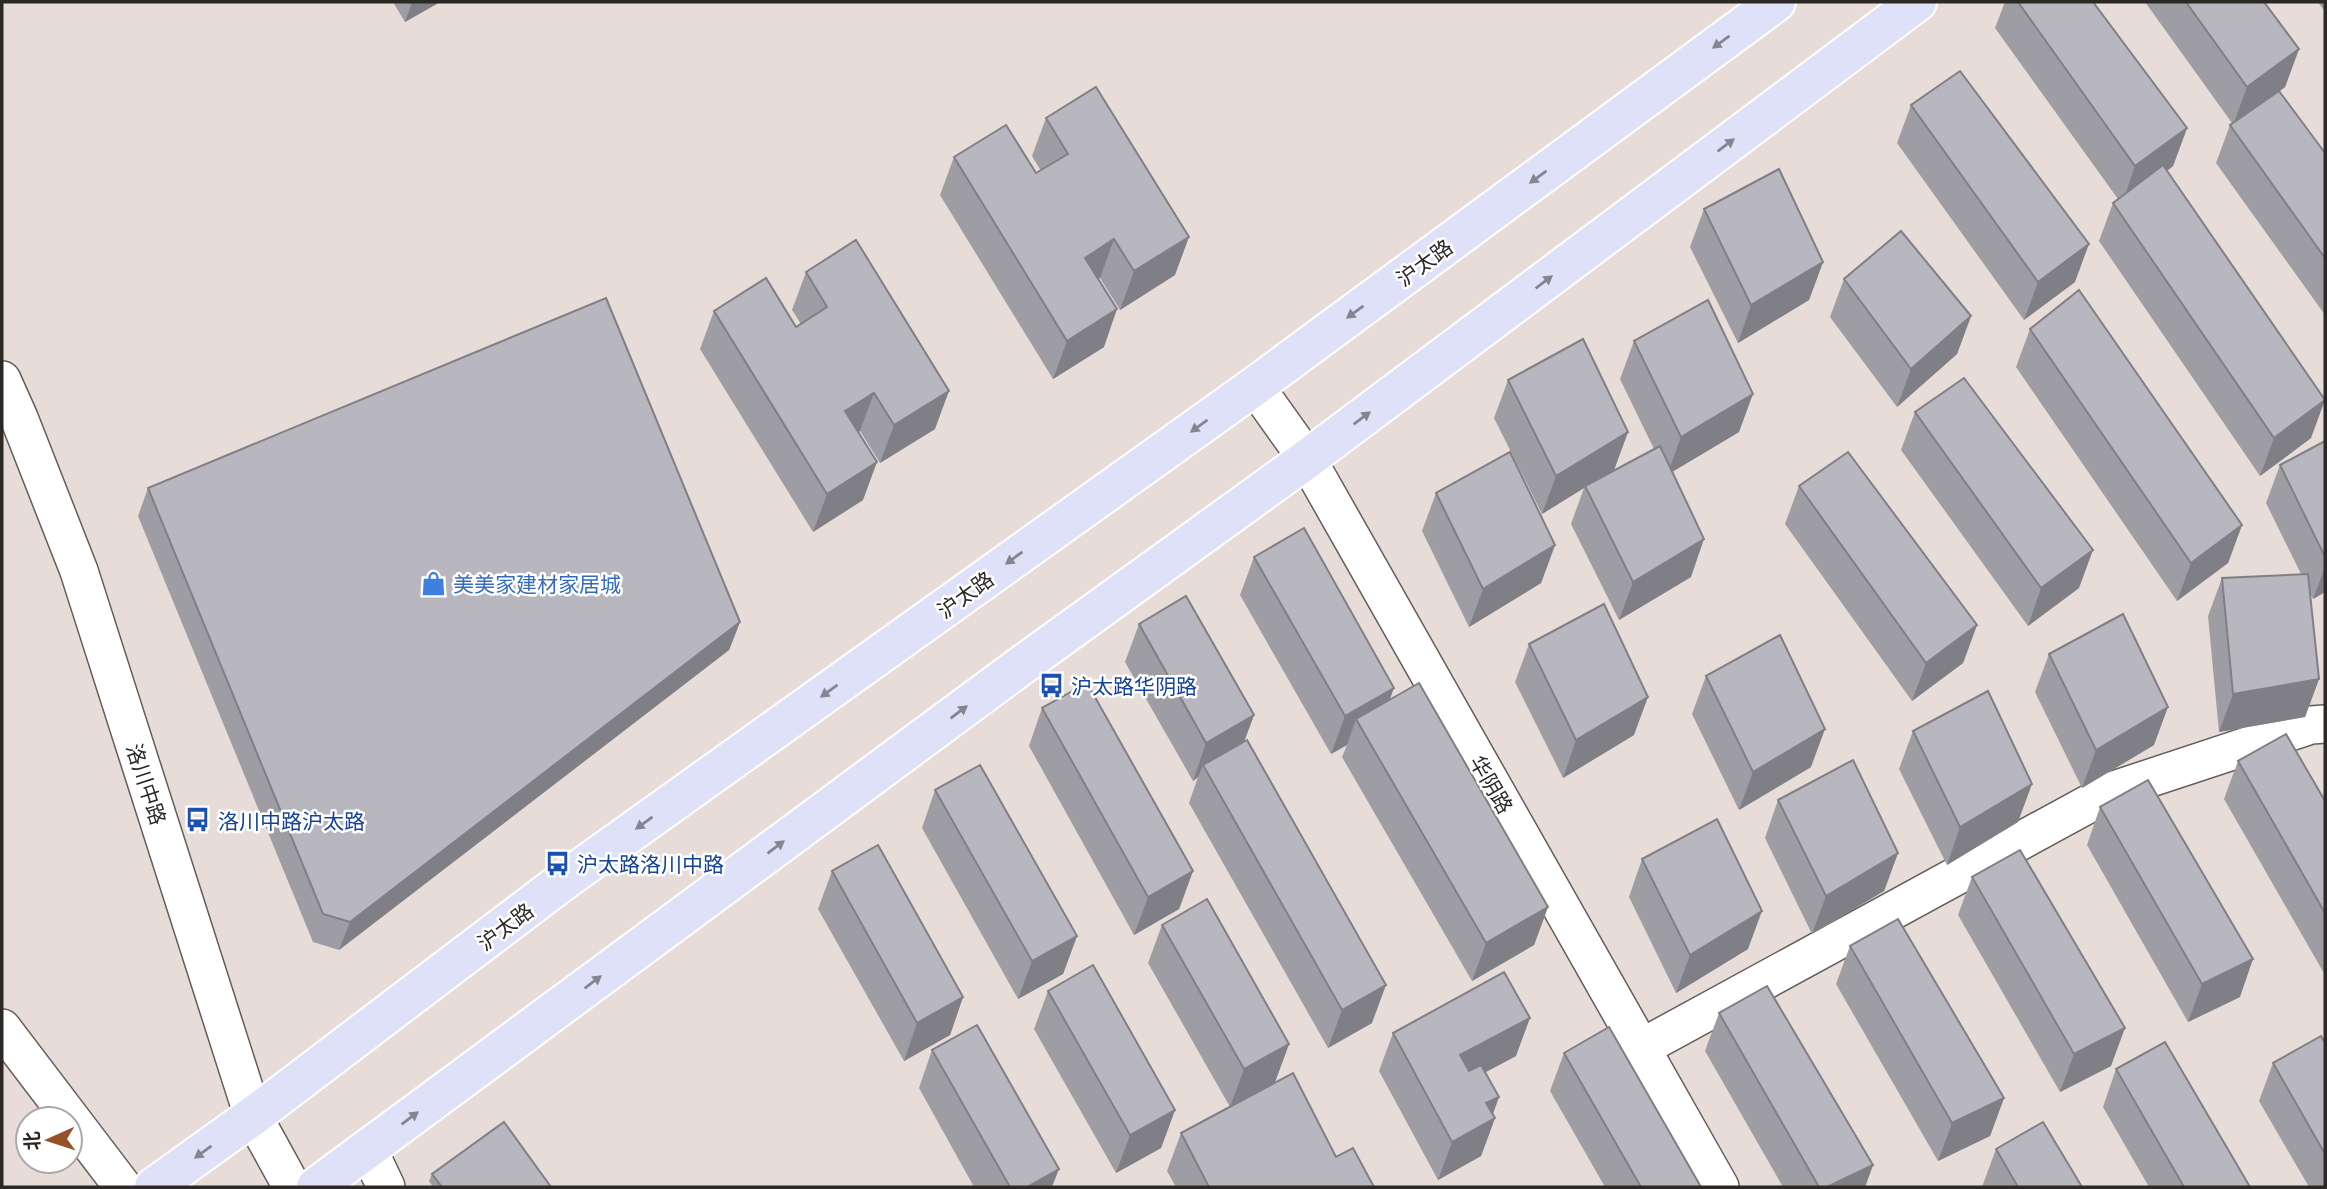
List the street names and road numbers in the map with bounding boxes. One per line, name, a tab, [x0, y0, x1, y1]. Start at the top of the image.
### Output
street label: 沪太路	[1391, 233, 1457, 291]
street label: 沪太路	[932, 565, 998, 623]
street label: 洛川中路	[122, 740, 172, 828]
street label: 华阴路	[1465, 750, 1519, 818]
street label: 沪太路	[472, 897, 538, 955]

